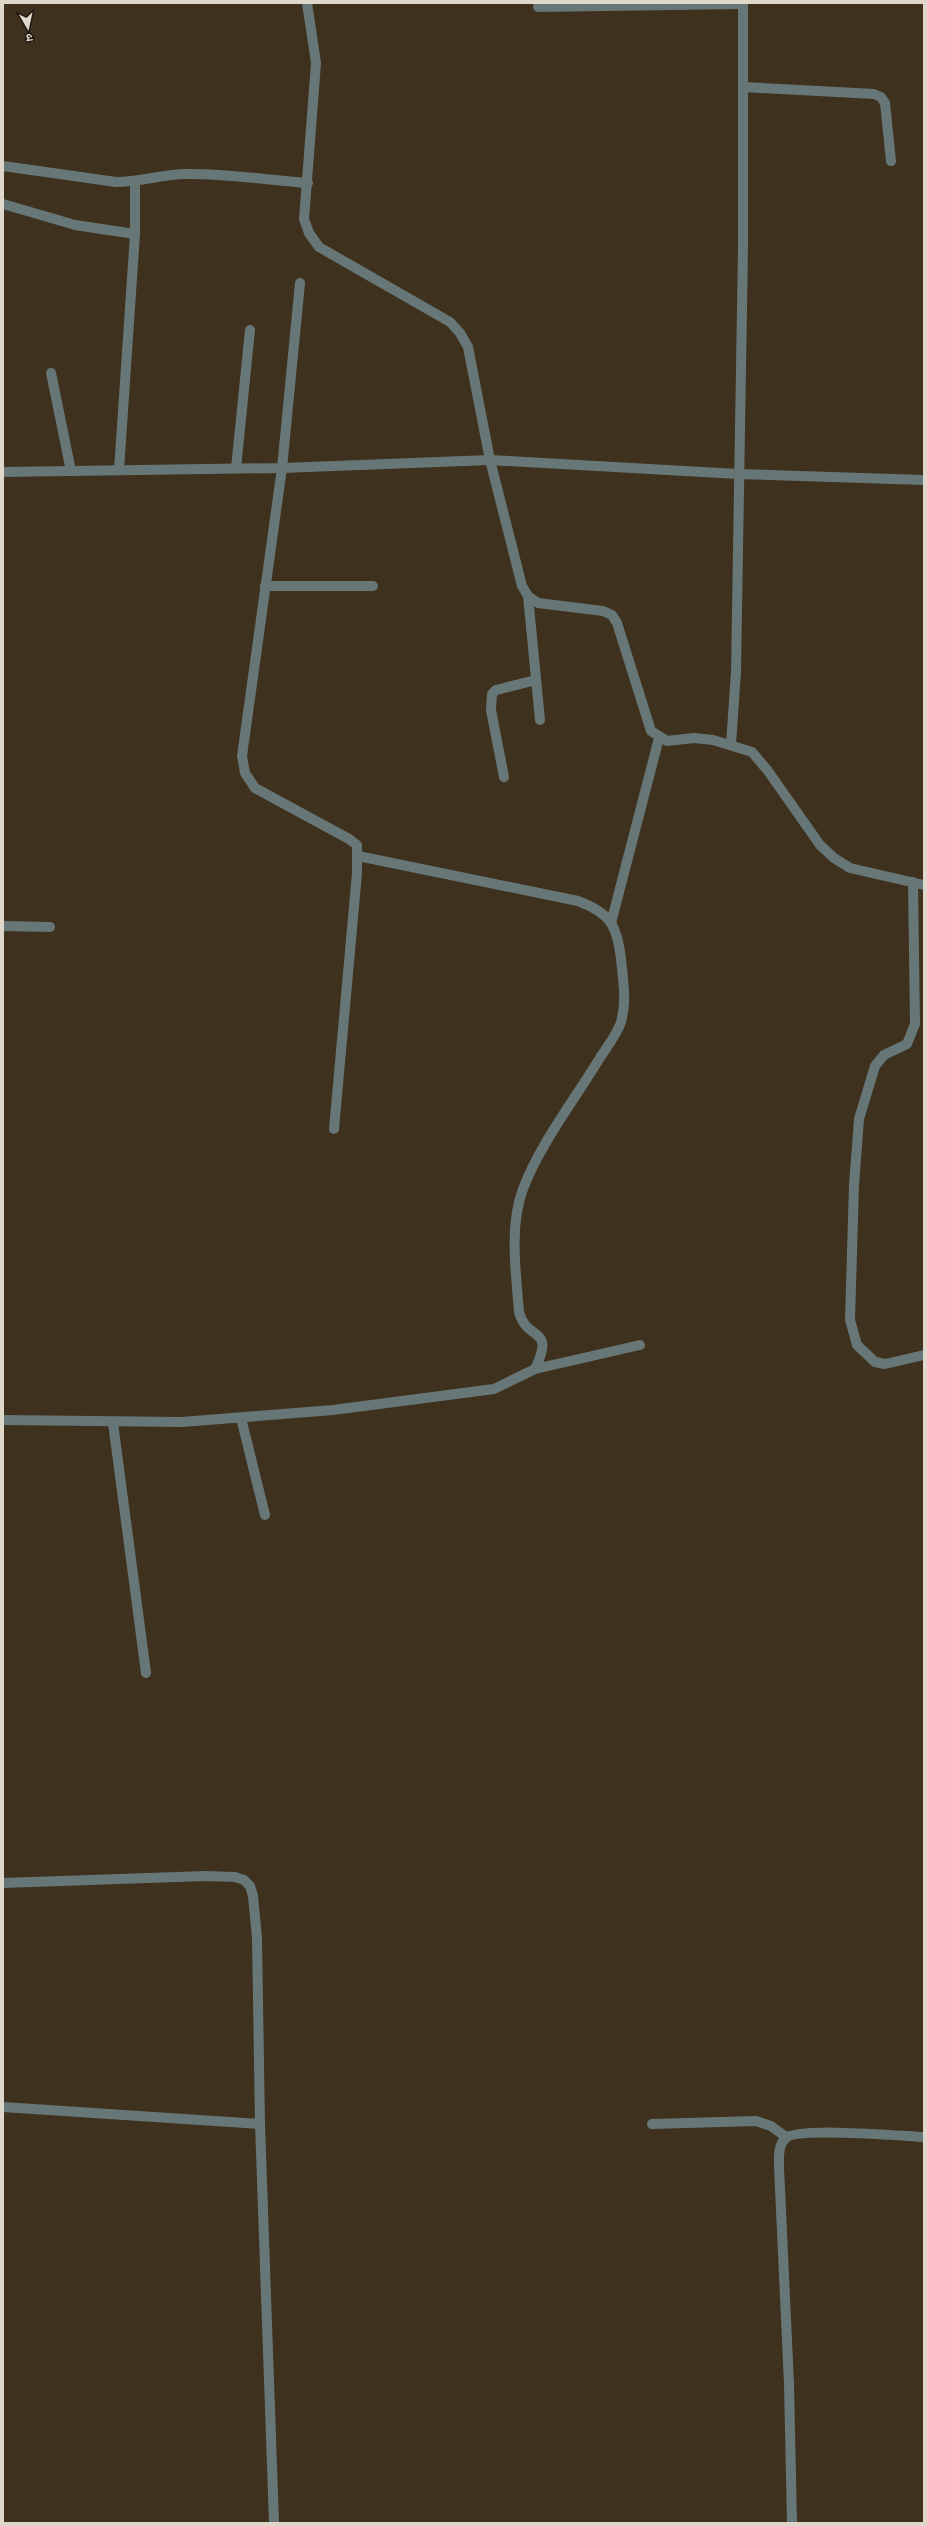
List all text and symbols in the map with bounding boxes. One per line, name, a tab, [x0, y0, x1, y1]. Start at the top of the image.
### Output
north arrow	[8, 8, 48, 48]
text: उ	[25, 30, 34, 44]

